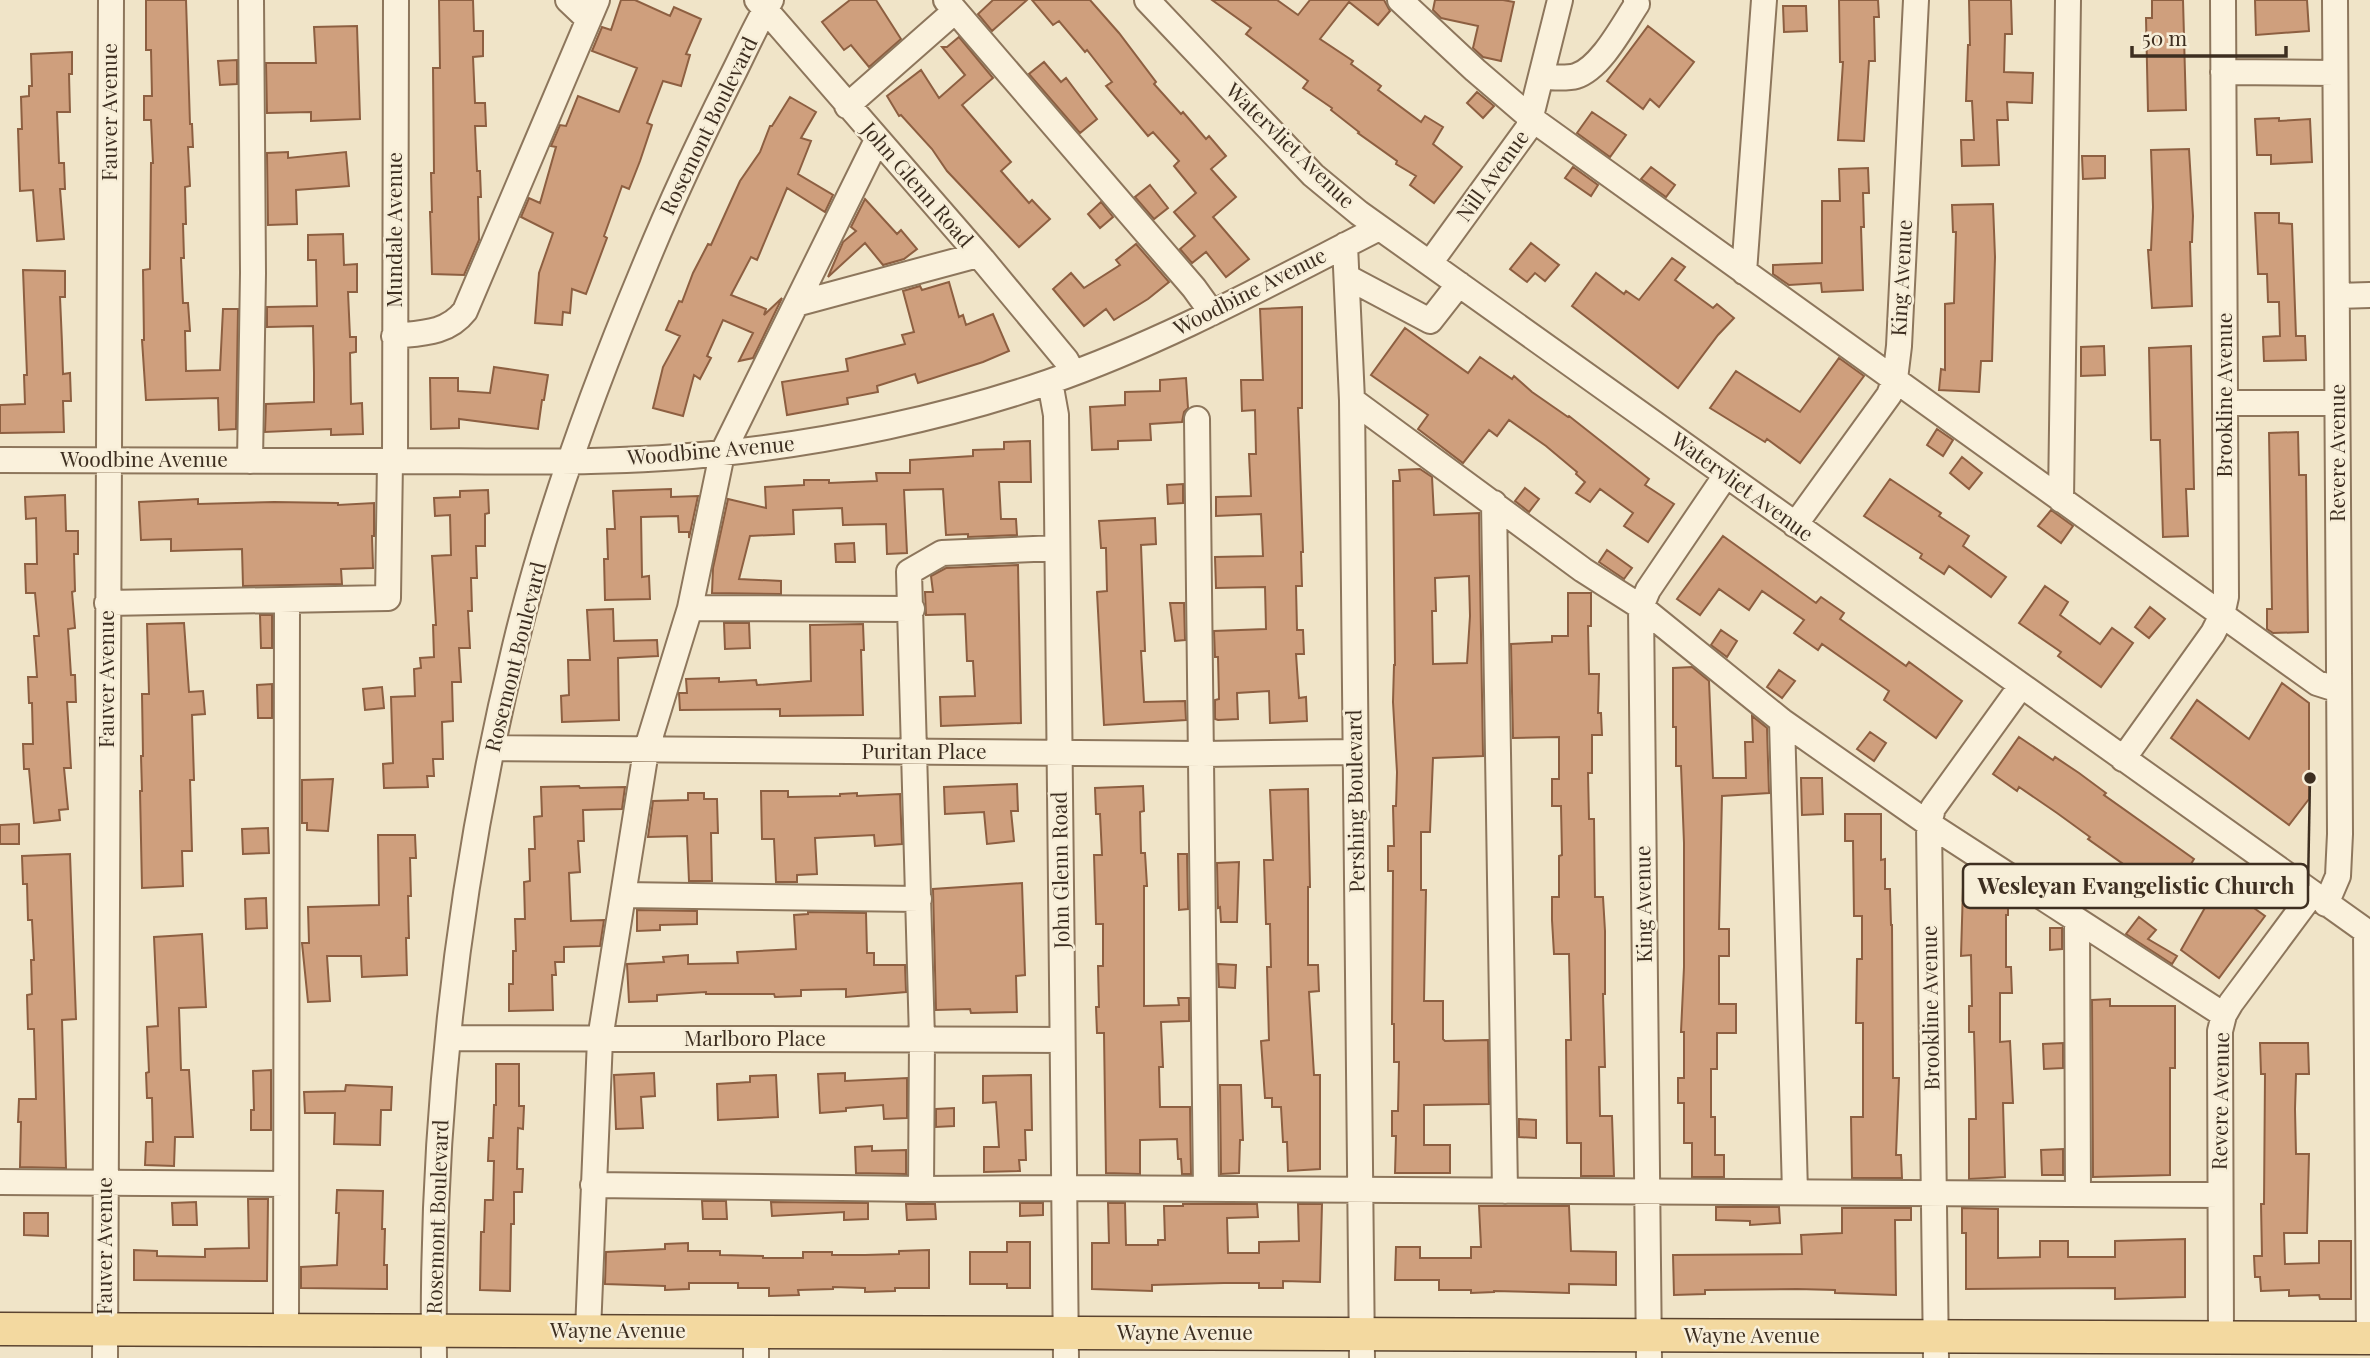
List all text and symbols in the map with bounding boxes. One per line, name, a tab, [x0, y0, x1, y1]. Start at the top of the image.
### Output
scale bar	[2132, 14, 2286, 58]
text: 50 m	[2142, 23, 2188, 51]
street label: Rosemont Boulevard	[652, 31, 763, 219]
street label: Fauver Avenue	[94, 43, 122, 181]
street label: Watervliet Avenue	[1220, 75, 1362, 213]
street label: John Glenn Road	[856, 114, 981, 252]
street label: Nill Avenue	[1449, 123, 1534, 226]
street label: Mundale Avenue	[379, 152, 407, 308]
street label: King Avenue	[1883, 219, 1917, 337]
street label: Woodbine Avenue	[1167, 240, 1330, 341]
street label: Brookline Avenue	[2209, 313, 2237, 477]
street label: Revere Avenue	[2322, 384, 2350, 522]
street label: Watervliet Avenue	[1666, 424, 1820, 546]
street label: Woodbine Avenue	[625, 428, 796, 470]
street label: Woodbine Avenue	[59, 444, 228, 472]
street label: Rosemont Boulevard	[477, 559, 551, 754]
street label: Fauver Avenue	[91, 610, 119, 748]
street label: Pershing Boulevard	[1338, 709, 1370, 893]
street label: Puritan Place	[861, 736, 987, 764]
street label: John Glenn Road	[1044, 791, 1074, 950]
street label: King Avenue	[1627, 845, 1657, 963]
callout: Wesleyan Evangelistic Church	[1963, 864, 2308, 908]
text: Wesleyan Evangelistic Church	[1977, 869, 2294, 900]
street label: Brookline Avenue	[1914, 925, 1944, 1091]
street label: Marlboro Place	[684, 1023, 826, 1051]
street label: Revere Avenue	[2204, 1032, 2234, 1170]
street label: Rosemont Boulevard	[419, 1119, 453, 1315]
street label: Fauver Avenue	[89, 1177, 117, 1315]
street label: Wayne Avenue	[549, 1315, 686, 1343]
street label: Wayne Avenue	[1116, 1317, 1253, 1345]
street label: Wayne Avenue	[1683, 1320, 1820, 1348]

